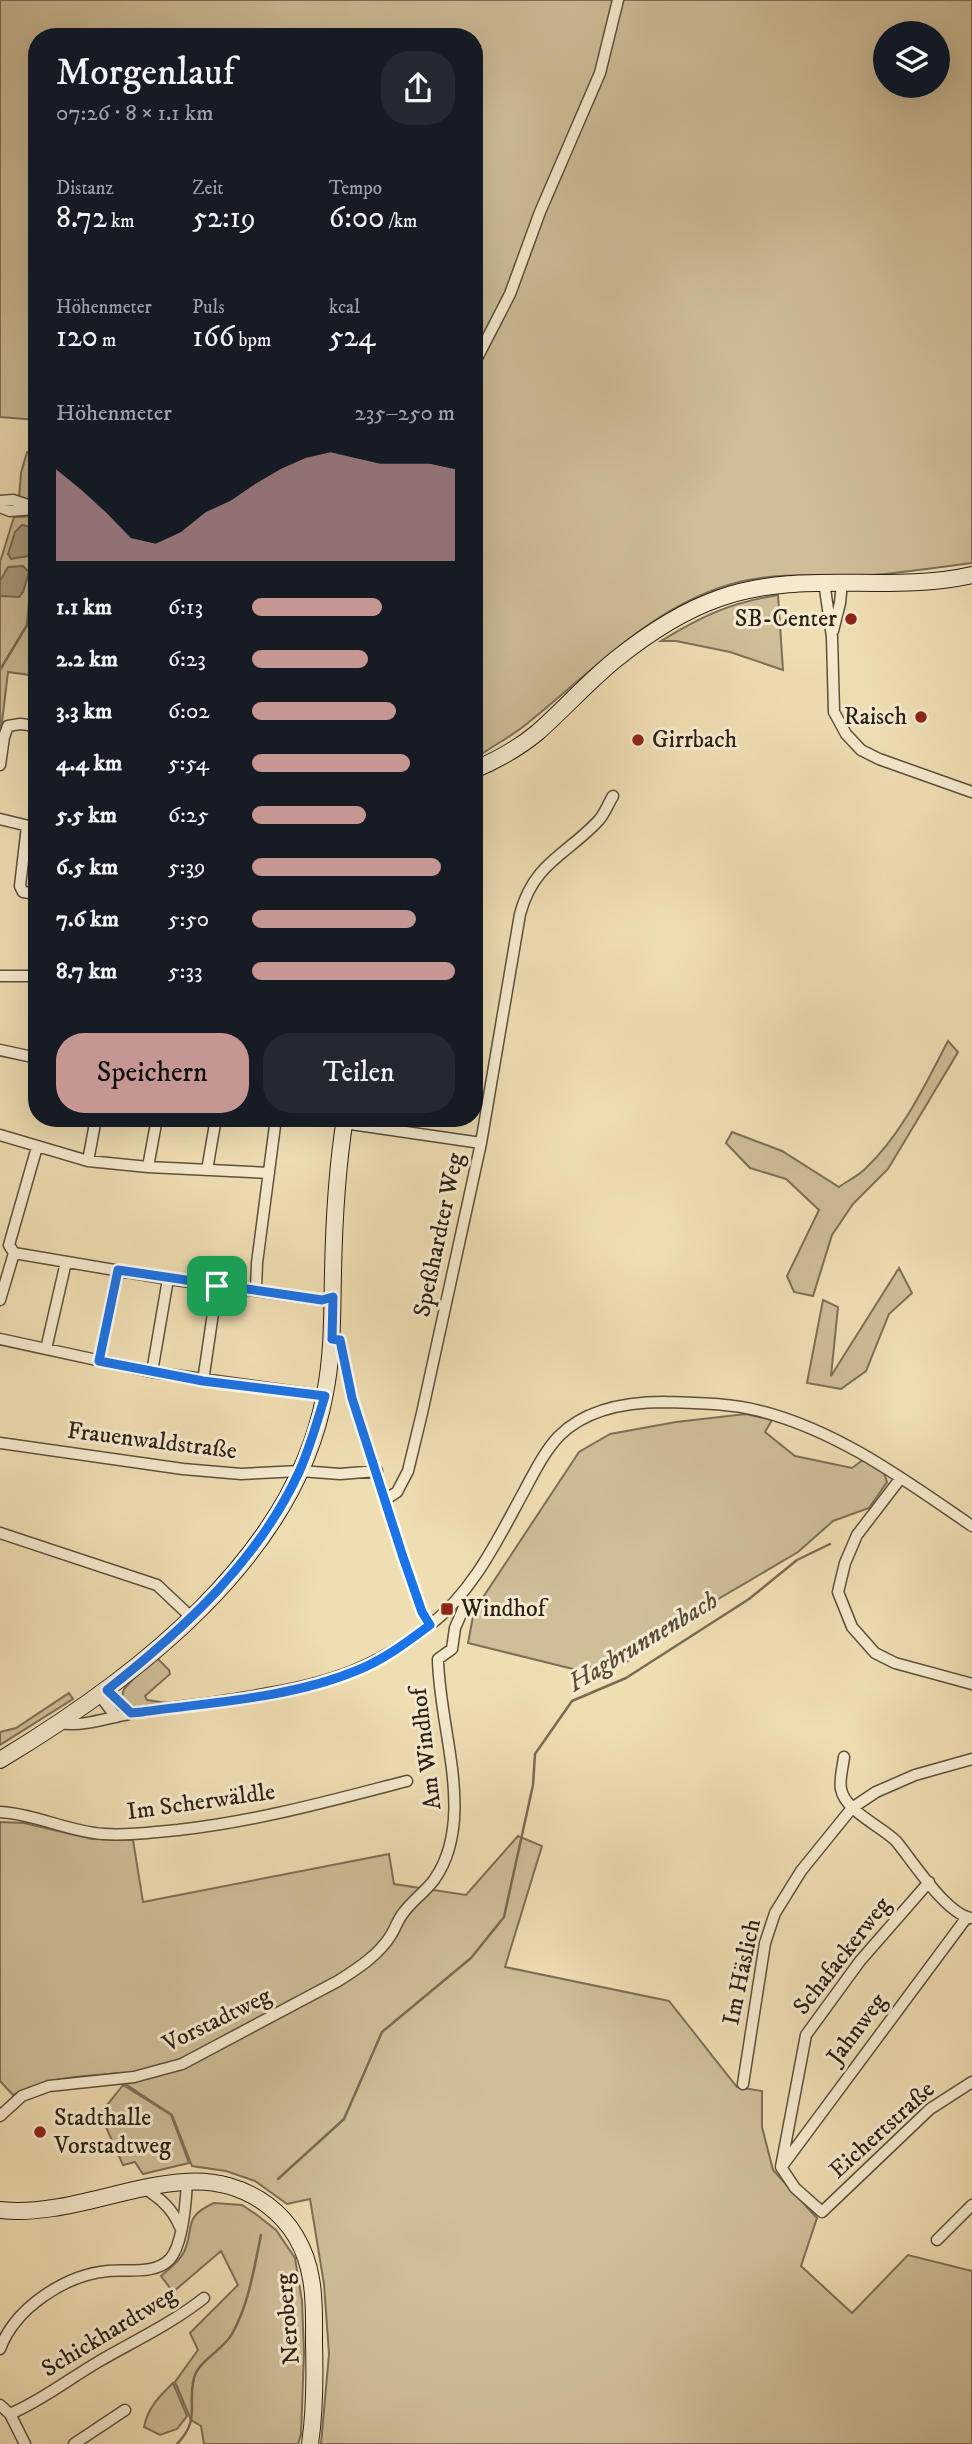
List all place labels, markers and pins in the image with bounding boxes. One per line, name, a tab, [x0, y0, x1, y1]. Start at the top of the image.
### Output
place label: SB-Center	[735, 604, 837, 634]
marker: SB-Center	[843, 611, 859, 627]
place label: Raisch	[844, 702, 907, 732]
marker: Raisch	[913, 709, 929, 725]
place label: Girrbach	[652, 725, 738, 755]
marker: Girrbach	[630, 732, 646, 748]
pin	[187, 1256, 247, 1316]
place label: Windhof	[460, 1594, 549, 1624]
marker: Windhof	[439, 1601, 455, 1617]
place label: Stadthalle Vorstadtweg	[53, 2103, 171, 2161]
marker: Stadthalle Vorstadtweg	[32, 2124, 48, 2140]

